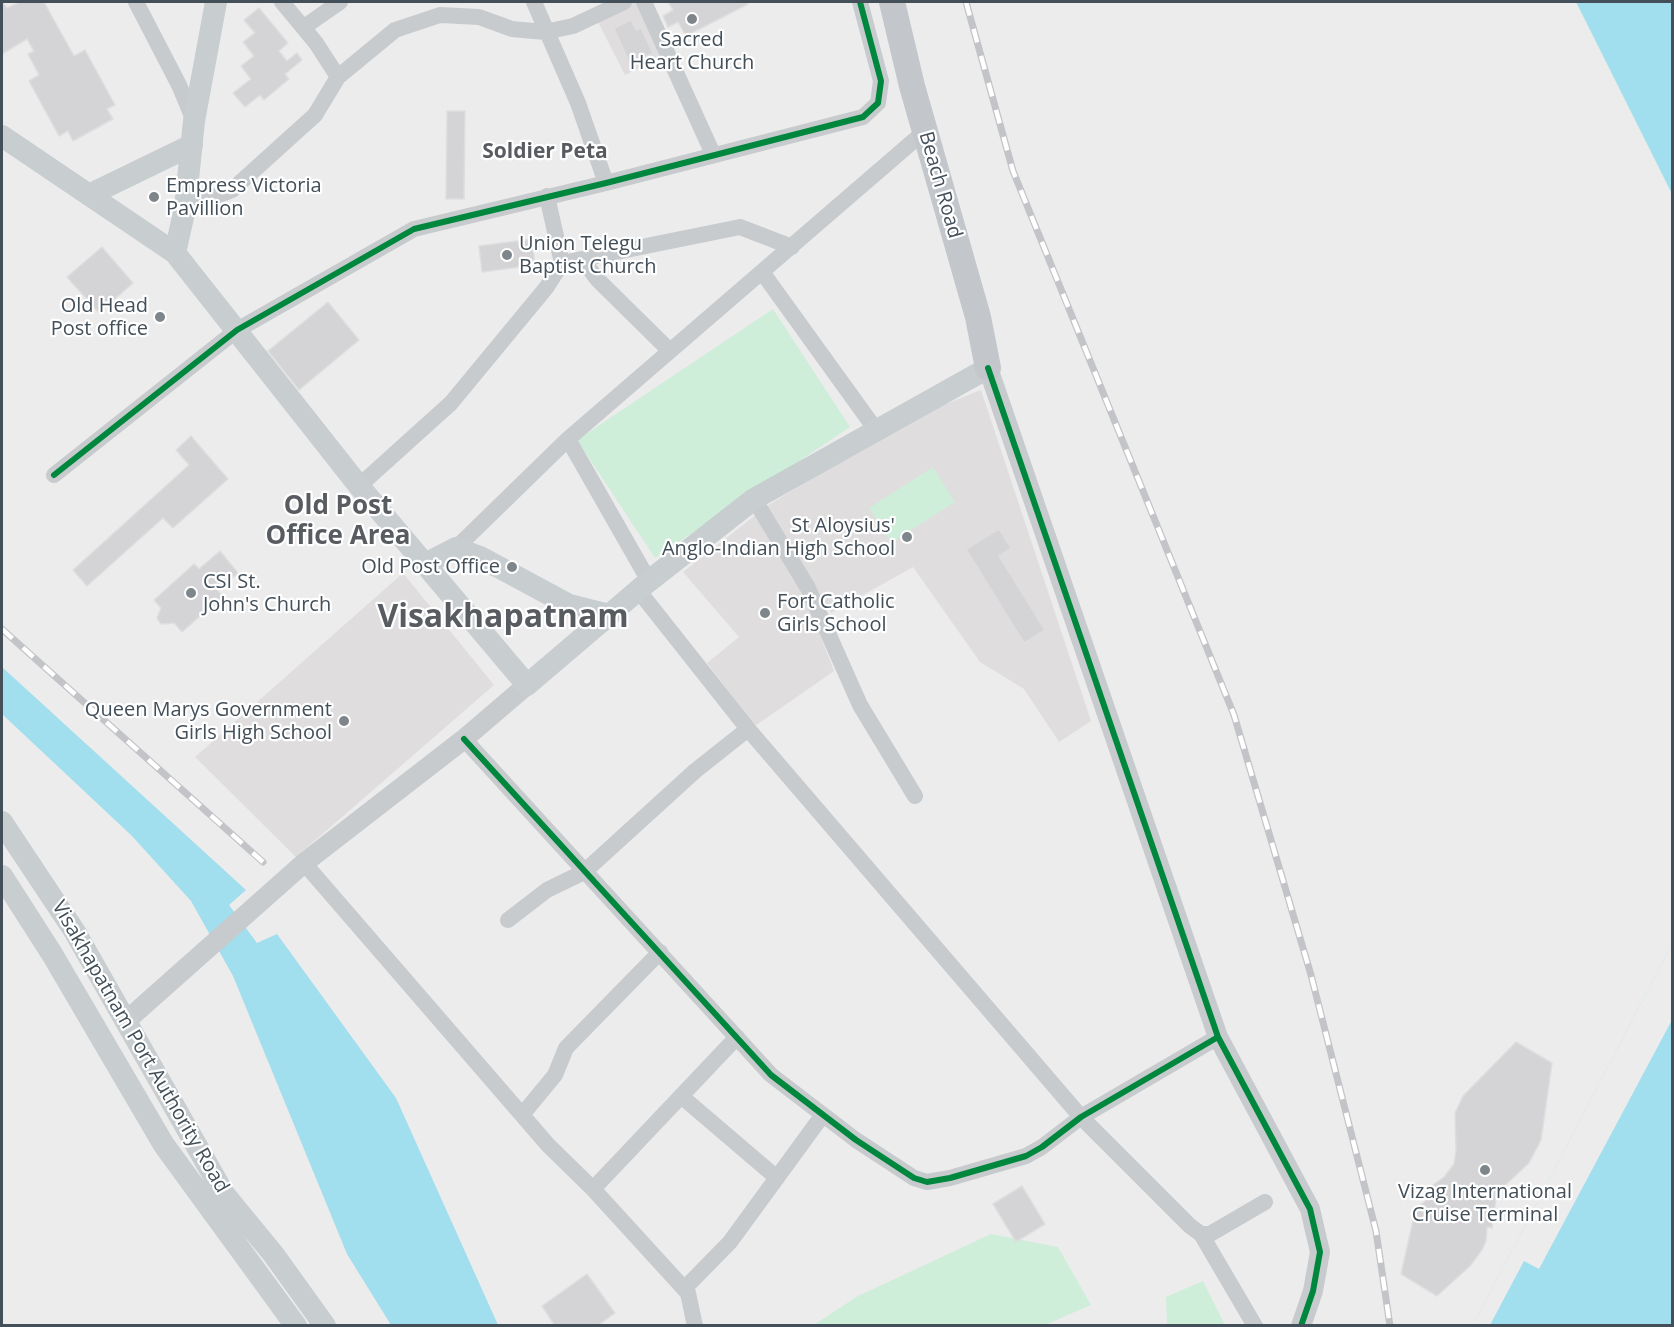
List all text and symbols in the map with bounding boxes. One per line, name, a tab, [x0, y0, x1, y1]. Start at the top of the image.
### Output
marker: Sacred Heart Church	[685, 12, 699, 26]
place label: Sacred Heart Church	[630, 28, 754, 75]
street label: Beach Road	[913, 129, 967, 241]
district label: Soldier Peta	[482, 139, 608, 165]
place label: Empress Victoria Pavillion	[166, 174, 322, 221]
marker: Empress Victoria Pavillion	[147, 190, 161, 204]
place label: Union Telegu Baptist Church	[519, 232, 656, 279]
marker: Union Telegu Baptist Church	[500, 248, 514, 262]
place label: Old Head Post office	[51, 294, 148, 341]
marker: Old Head Post office	[153, 310, 167, 324]
district label: Old Post Office Area	[265, 491, 411, 552]
place label: St Aloysius' Anglo-Indian High School	[662, 514, 895, 561]
marker: St Aloysius' Anglo-Indian High School	[900, 530, 914, 544]
place label: Old Post Office	[361, 555, 500, 579]
marker: Old Post Office	[505, 560, 519, 574]
place label: CSI St. John's Church	[203, 570, 331, 617]
marker: CSI St. John's Church	[184, 586, 198, 600]
place label: Fort Catholic Girls School	[777, 590, 895, 637]
district label: Visakhapatnam	[377, 599, 629, 637]
marker: Fort Catholic Girls School	[758, 606, 772, 620]
place label: Queen Marys Government Girls High School	[85, 698, 332, 745]
marker: Queen Marys Government Girls High School	[337, 714, 351, 728]
street label: Visakhapatnam Port Authority Road	[46, 897, 234, 1197]
marker: Vizag International Cruise Terminal	[1478, 1163, 1492, 1177]
place label: Vizag International Cruise Terminal	[1398, 1180, 1572, 1227]

